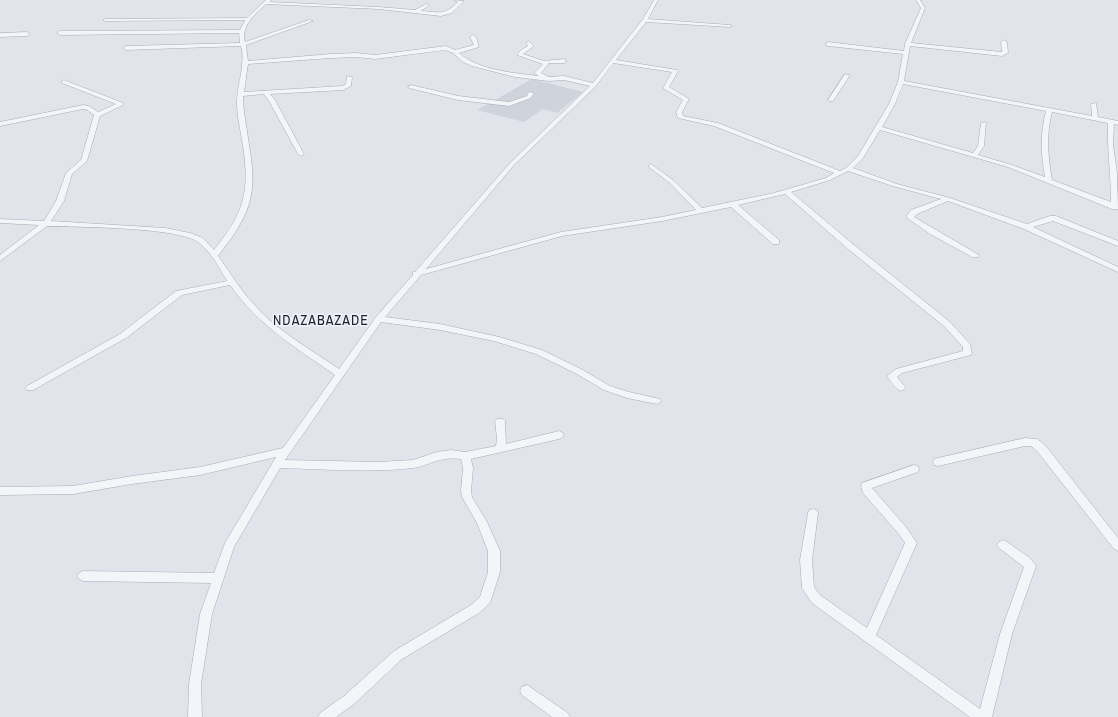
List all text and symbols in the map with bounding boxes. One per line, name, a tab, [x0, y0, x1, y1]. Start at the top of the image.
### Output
district label: NDAZABAZADE	[273, 313, 369, 329]

